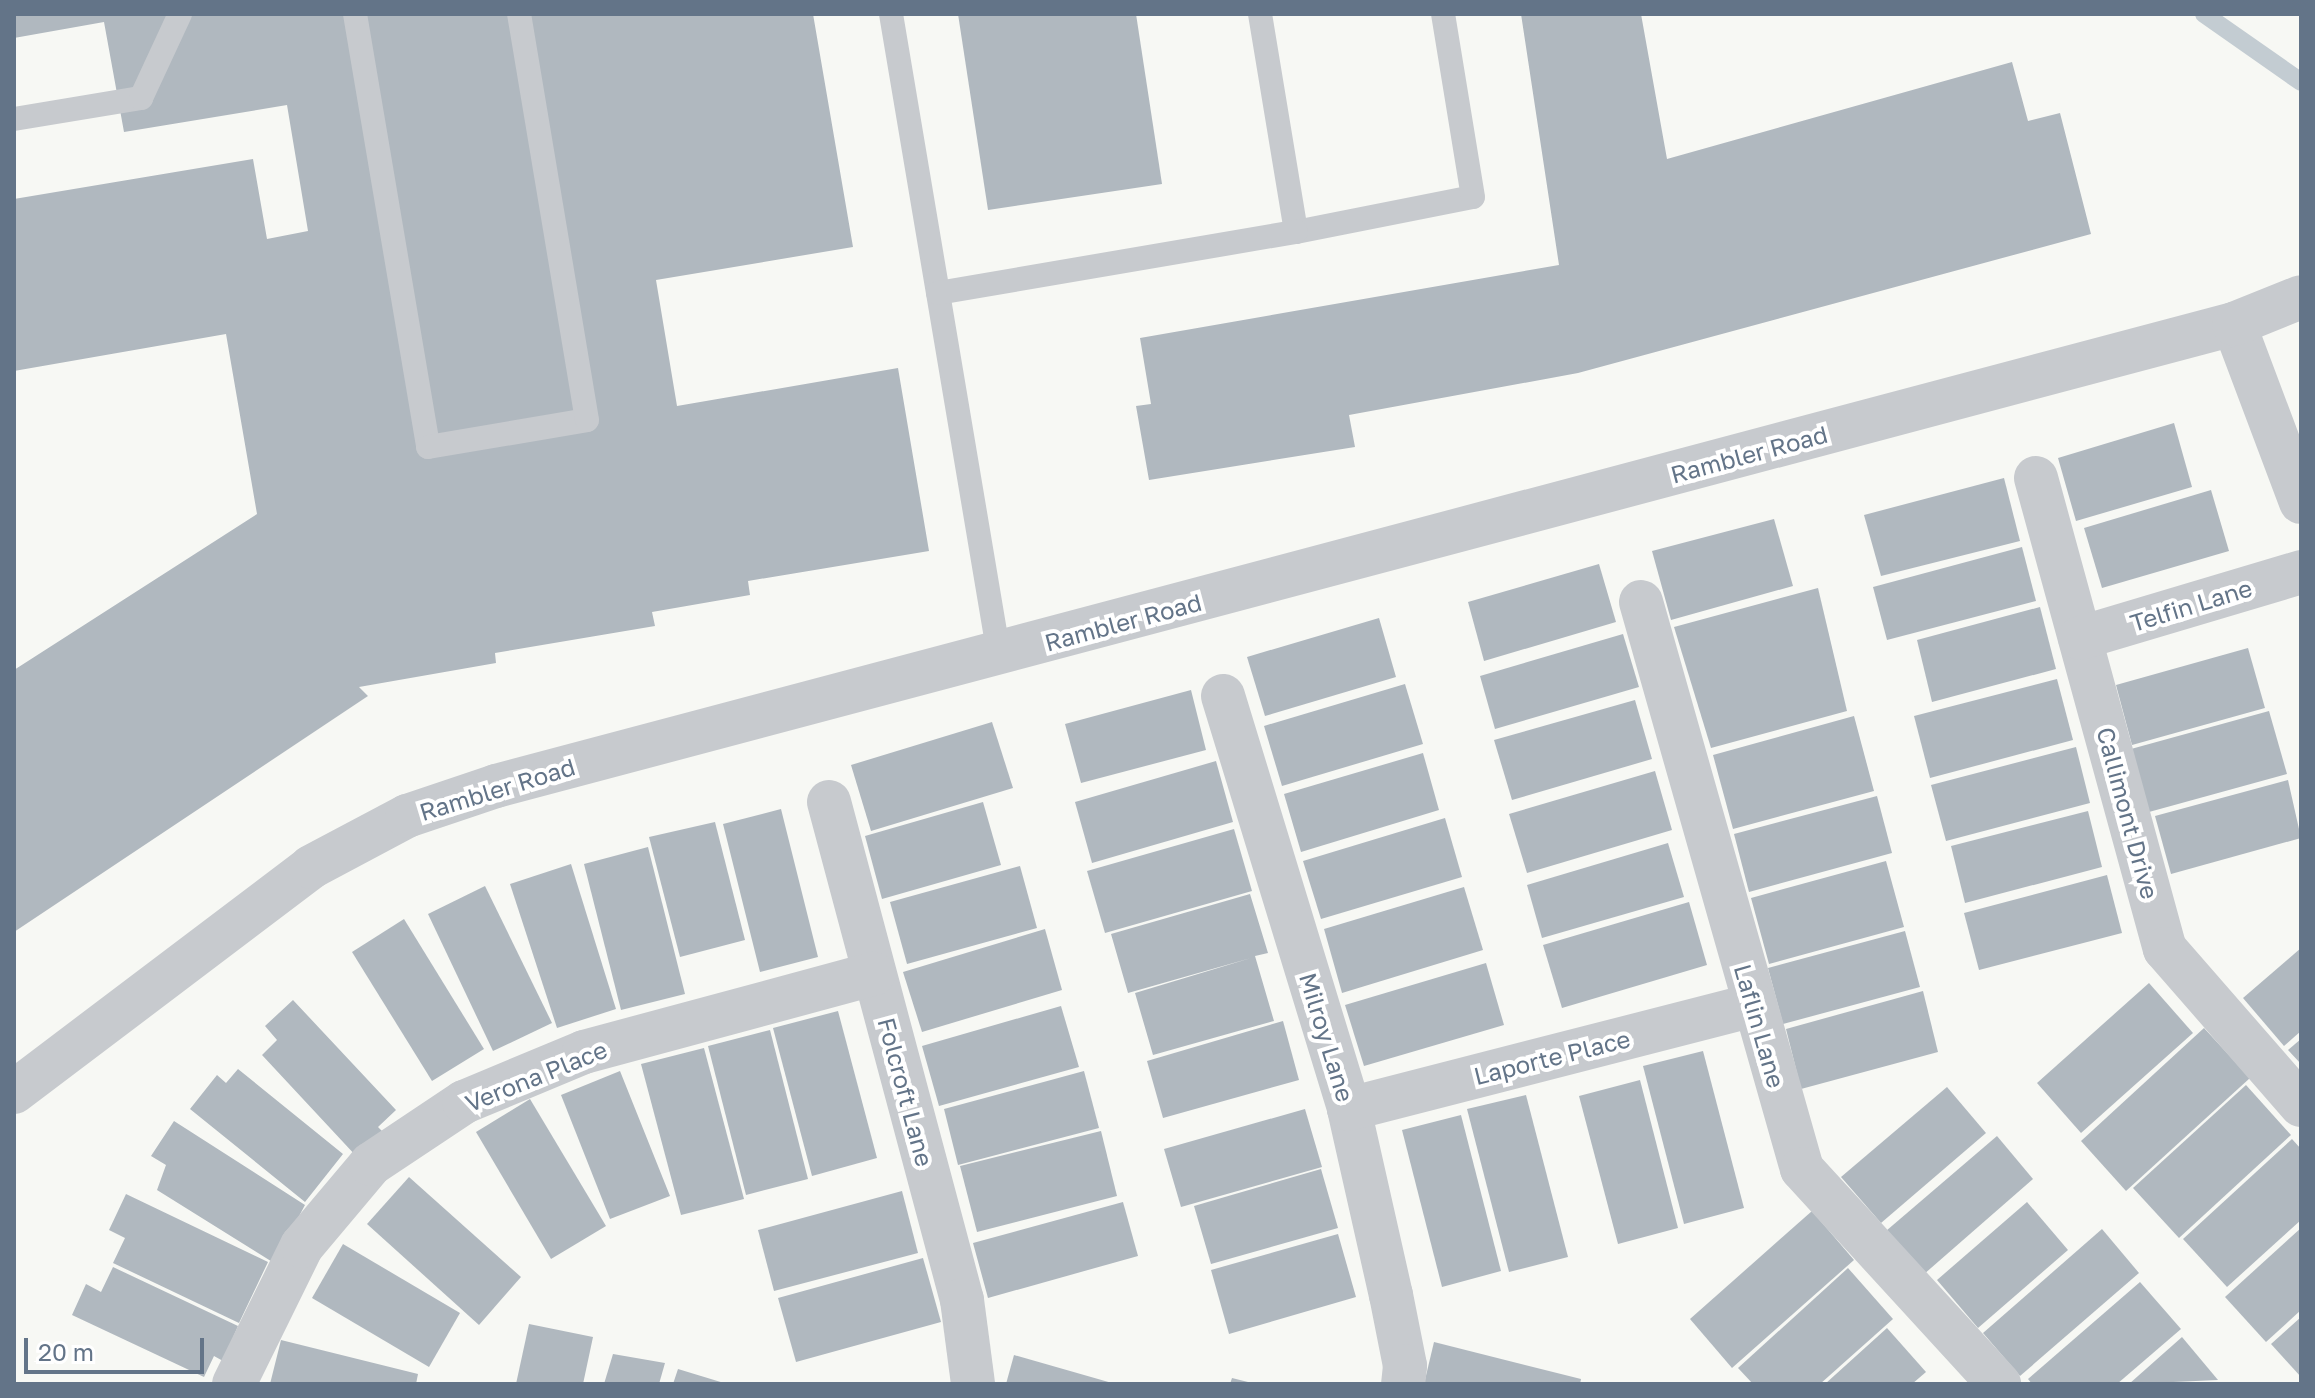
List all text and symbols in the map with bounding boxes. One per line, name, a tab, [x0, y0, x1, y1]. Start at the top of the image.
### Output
street label: Rambler Road	[1667, 419, 1831, 489]
street label: Telfin Lane	[2127, 573, 2255, 637]
street label: Rambler Road	[1041, 587, 1205, 657]
street label: Callimont Drive	[2091, 724, 2165, 902]
street label: Rambler Road	[416, 752, 578, 826]
street label: Laflin Lane	[1729, 961, 1791, 1091]
street label: Milroy Lane	[1294, 969, 1360, 1105]
street label: Folcroft Lane	[872, 1014, 940, 1170]
street label: Laporte Place	[1471, 1024, 1633, 1090]
street label: Verona Place	[461, 1034, 611, 1118]
scale bar	[28, 1322, 208, 1372]
text: 20 m	[38, 1337, 94, 1366]

